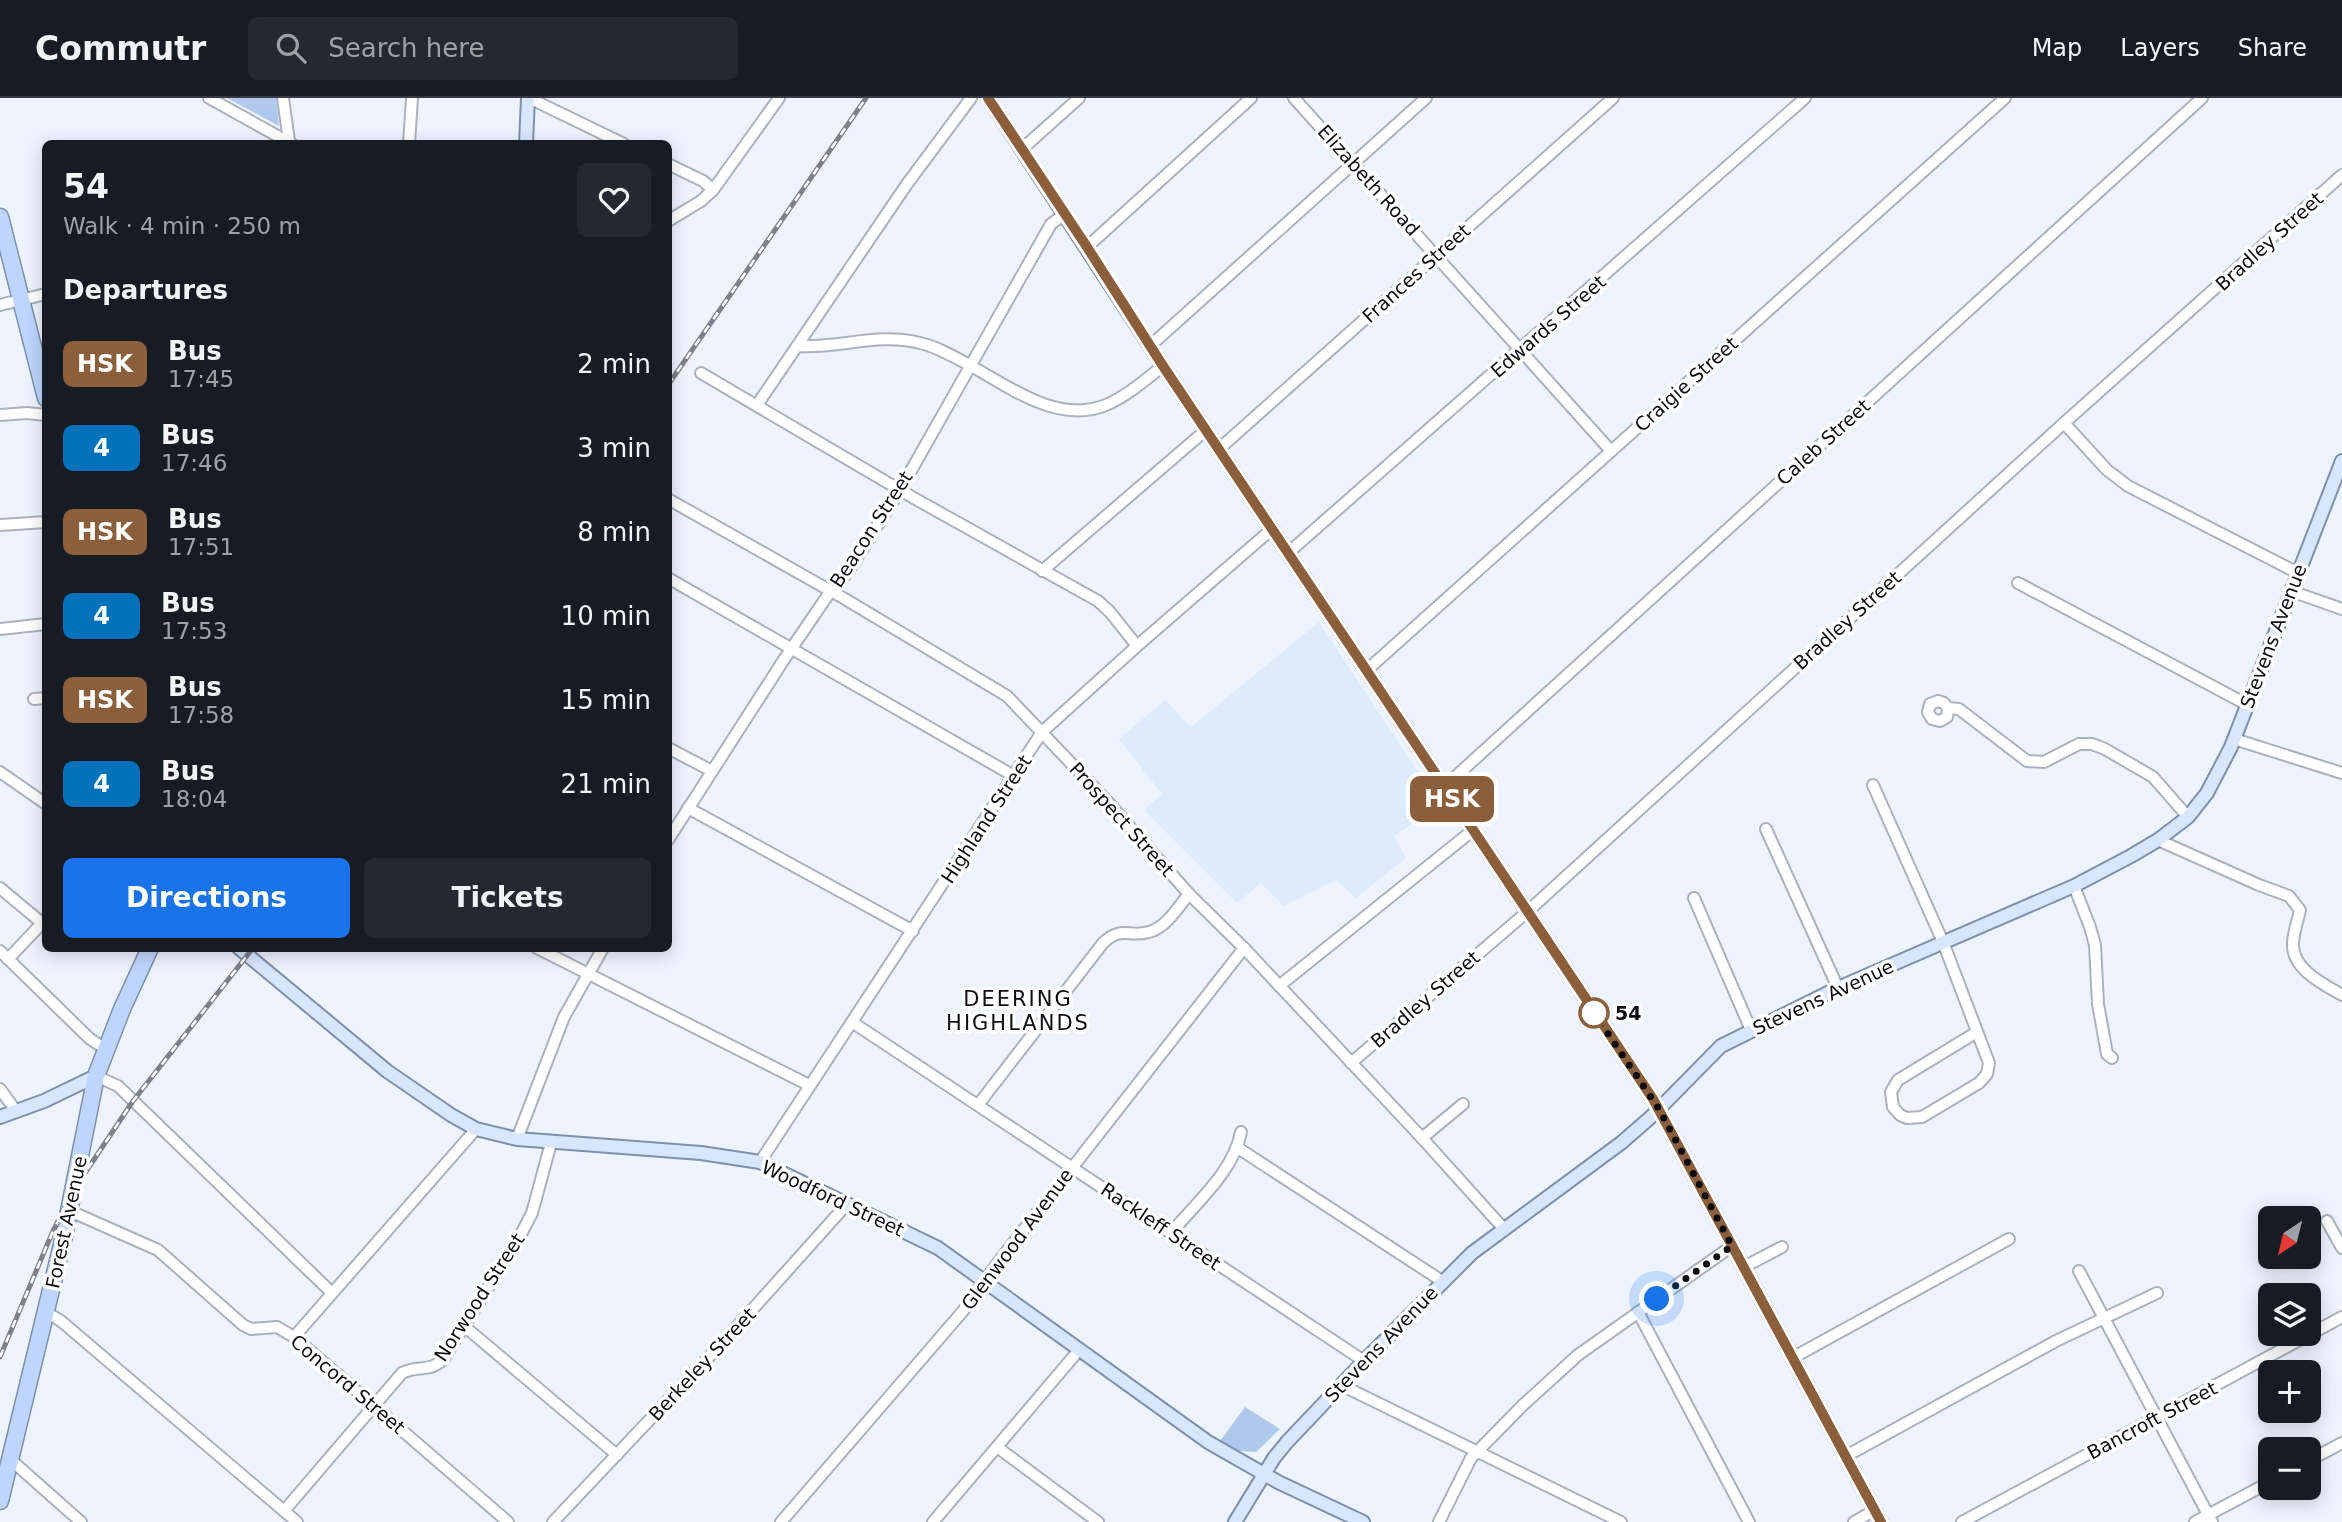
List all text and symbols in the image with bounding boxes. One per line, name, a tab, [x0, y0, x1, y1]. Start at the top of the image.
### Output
search box	[248, 17, 738, 80]
text: Commutr	[35, 29, 206, 68]
icon: search	[272, 29, 310, 67]
text: Search here	[328, 33, 484, 63]
text: Map	[2032, 34, 2082, 62]
text: Layers	[2120, 34, 2200, 62]
text: Share	[2238, 34, 2307, 62]
street label: Elizabeth Road	[1314, 120, 1424, 240]
button: heart	[577, 163, 651, 237]
text: 54	[63, 167, 109, 206]
street label: Bradley Street	[2211, 187, 2327, 295]
text: Walk · 4 min · 250 m	[63, 213, 301, 239]
street label: Frances Street	[1358, 219, 1474, 327]
street label: Edwards Street	[1486, 270, 1610, 382]
text: Departures	[63, 275, 228, 305]
street label: Craigie Street	[1630, 332, 1742, 436]
text: Bus	[168, 336, 222, 366]
text: 2 min	[577, 349, 651, 379]
text: HSK	[77, 350, 133, 378]
text: 17:45	[168, 366, 234, 392]
street label: Caleb Street	[1772, 394, 1874, 490]
text: Bus	[161, 420, 215, 450]
text: 3 min	[577, 433, 651, 463]
text: 4	[93, 434, 110, 462]
text: 17:46	[161, 450, 227, 476]
street label: Beacon Street	[825, 467, 917, 591]
text: Bus	[168, 504, 222, 534]
text: 8 min	[577, 517, 651, 547]
text: HSK	[77, 518, 133, 546]
text: 17:51	[168, 534, 234, 560]
street label: Stevens Avenue	[2235, 561, 2311, 711]
street label: Bradley Street	[1789, 566, 1905, 674]
text: Bus	[161, 588, 215, 618]
text: 10 min	[561, 601, 651, 631]
text: 4	[93, 602, 110, 630]
text: 17:53	[161, 618, 227, 644]
text: Bus	[168, 672, 222, 702]
text: 15 min	[561, 685, 651, 715]
text: HSK	[77, 686, 133, 714]
text: 17:58	[168, 702, 234, 728]
street label: Highland Street	[936, 751, 1036, 887]
text: Bus	[161, 756, 215, 786]
street label: Prospect Street	[1065, 758, 1179, 880]
text: 21 min	[561, 769, 651, 799]
text: 4	[93, 770, 110, 798]
line badge: HSK	[1412, 776, 1492, 822]
text: HSK	[1424, 785, 1480, 813]
text: 18:04	[161, 786, 227, 812]
button: Directions	[63, 858, 350, 938]
button: Tickets	[364, 858, 651, 938]
street label: Bradley Street	[1366, 946, 1484, 1052]
street label: Stevens Avenue	[1749, 955, 1897, 1039]
district label: DEERING HIGHLANDS	[946, 987, 1090, 1035]
marker: 54	[1579, 998, 1609, 1028]
place label: 54	[1615, 1002, 1641, 1024]
street label: Forest Avenue	[41, 1154, 91, 1290]
street label: Woodford Street	[758, 1155, 908, 1241]
street label: Glenwood Avenue	[957, 1164, 1077, 1314]
street label: Rackleff Street	[1097, 1178, 1225, 1274]
north arrow	[2258, 1206, 2320, 1269]
map controls	[2258, 1206, 2321, 1500]
street label: Norwood Street	[429, 1229, 529, 1365]
street label: Stevens Avenue	[1320, 1281, 1442, 1407]
your location	[1639, 1281, 1674, 1316]
button: layers	[2258, 1283, 2321, 1346]
street label: Berkeley Street	[644, 1303, 760, 1425]
street label: Concord Street	[286, 1330, 410, 1438]
button: +	[2258, 1360, 2321, 1423]
street label: Bancroft Street	[2083, 1377, 2221, 1463]
button: −	[2258, 1437, 2321, 1500]

